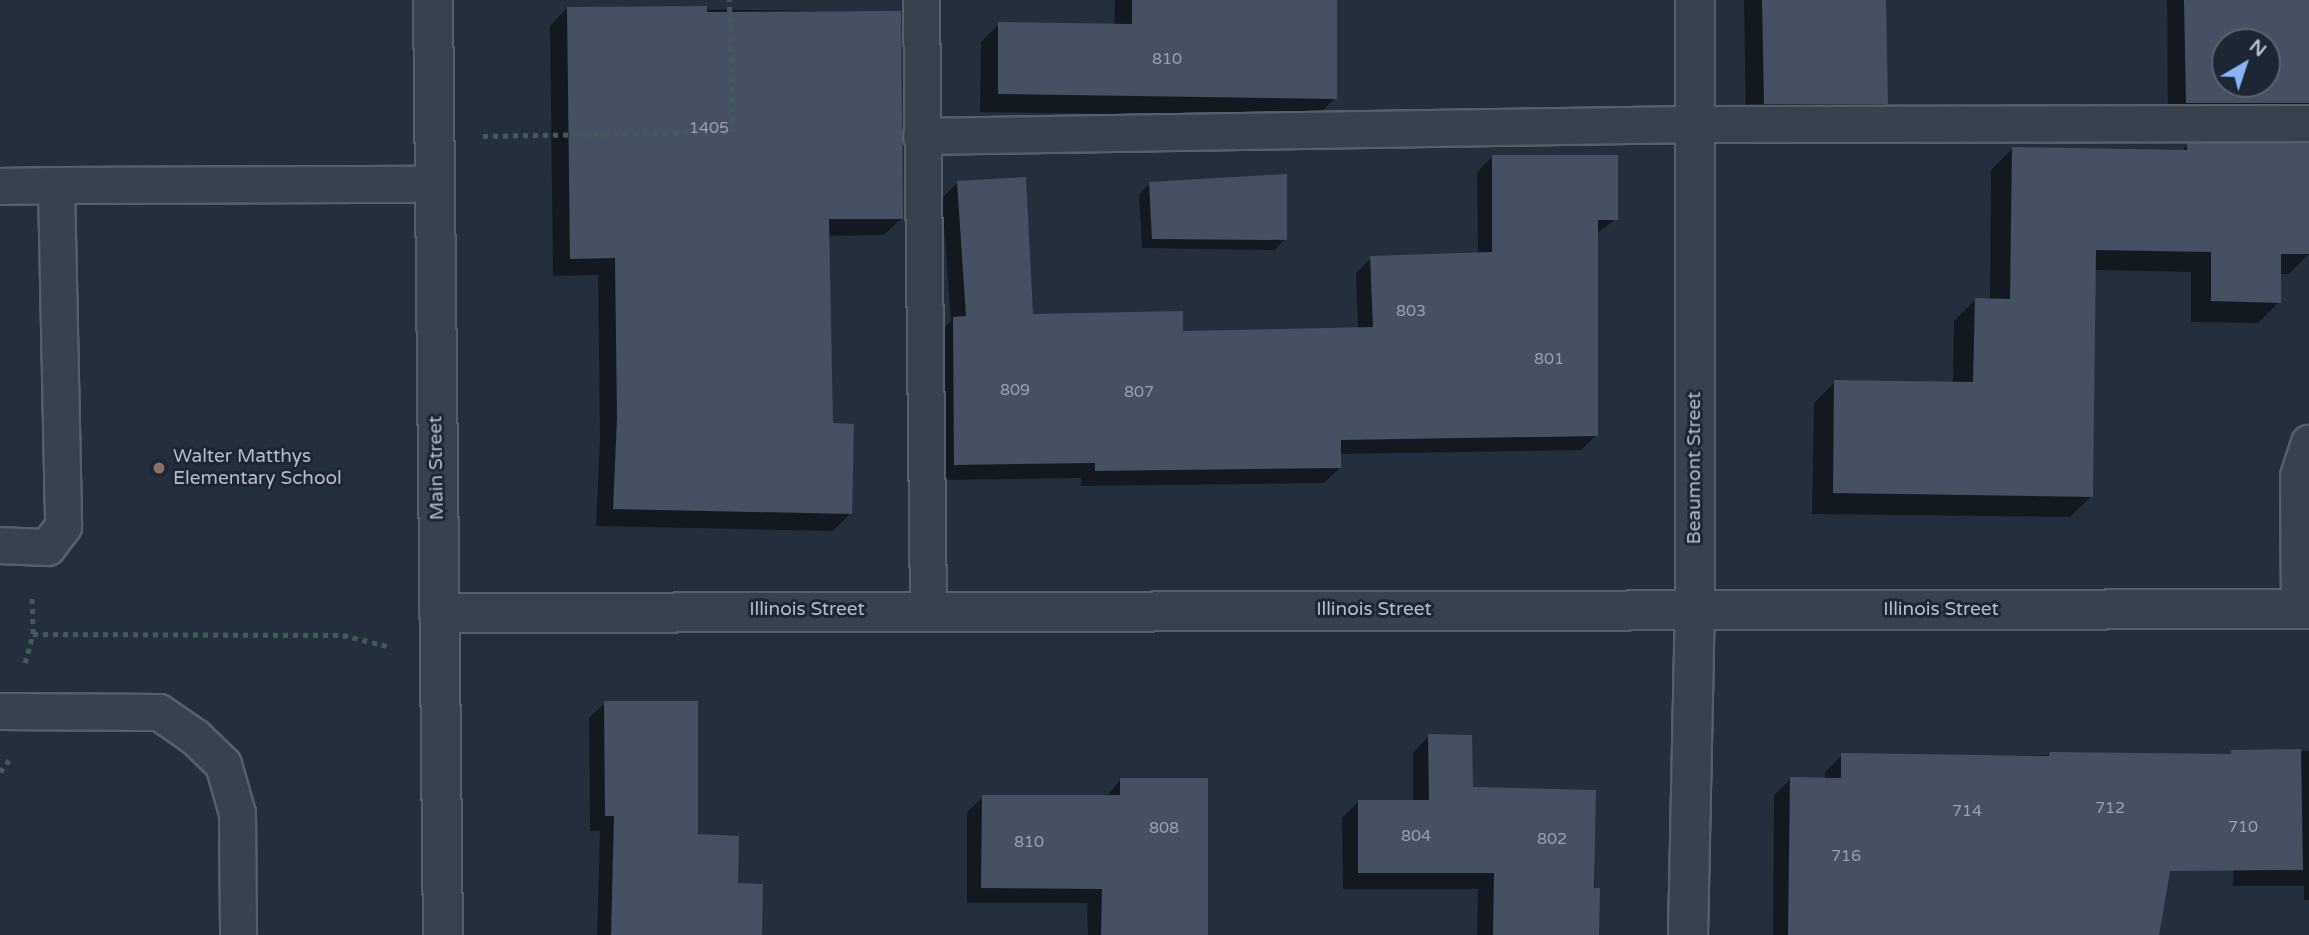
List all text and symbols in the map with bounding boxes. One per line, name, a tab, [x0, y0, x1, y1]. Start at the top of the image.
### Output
north arrow	[2211, 28, 2281, 98]
text: N	[2245, 35, 2271, 62]
house number: 810	[1152, 49, 1182, 69]
house number: 1405	[689, 118, 729, 138]
house number: 803	[1396, 301, 1426, 321]
house number: 801	[1534, 349, 1564, 369]
house number: 809	[1000, 380, 1030, 400]
house number: 807	[1124, 382, 1154, 402]
street label: Beaumont Street	[1684, 392, 1706, 544]
street label: Main Street	[425, 416, 449, 520]
place label: Walter Matthys Elementary School	[173, 446, 342, 490]
marker: Walter Matthys Elementary School	[151, 460, 167, 476]
street label: Illinois Street	[749, 599, 865, 621]
street label: Illinois Street	[1316, 599, 1432, 621]
street label: Illinois Street	[1883, 599, 1999, 621]
house number: 712	[2095, 798, 2125, 818]
house number: 714	[1952, 801, 1982, 821]
house number: 710	[2228, 817, 2258, 837]
house number: 808	[1149, 818, 1179, 838]
house number: 804	[1401, 826, 1431, 846]
house number: 802	[1537, 829, 1567, 849]
house number: 810	[1014, 832, 1044, 852]
house number: 716	[1831, 846, 1861, 866]

